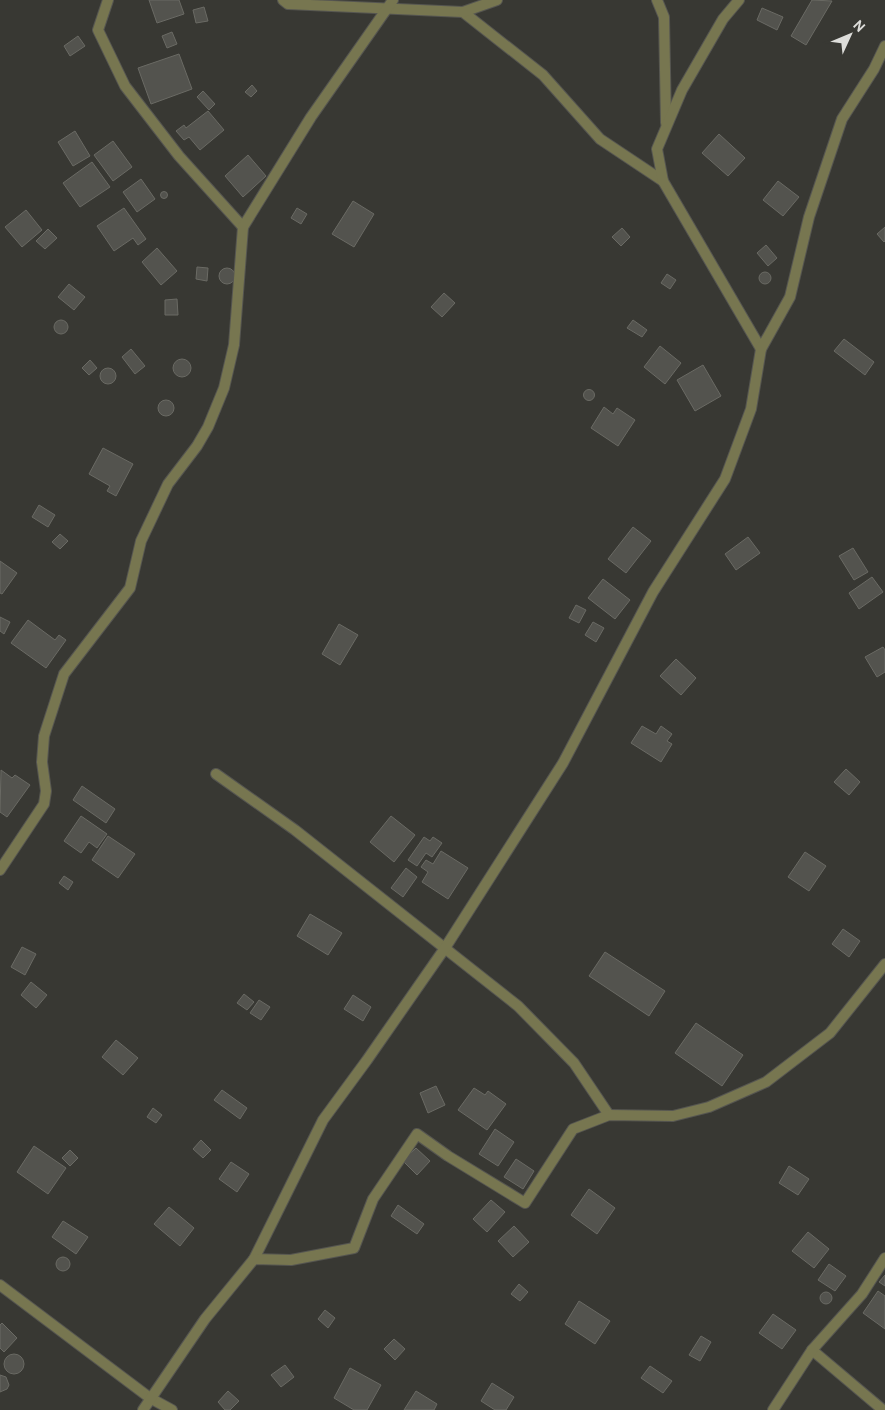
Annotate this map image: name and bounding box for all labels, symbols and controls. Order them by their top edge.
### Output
north arrow [825,10,875,60]
text: N [849,17,868,37]

